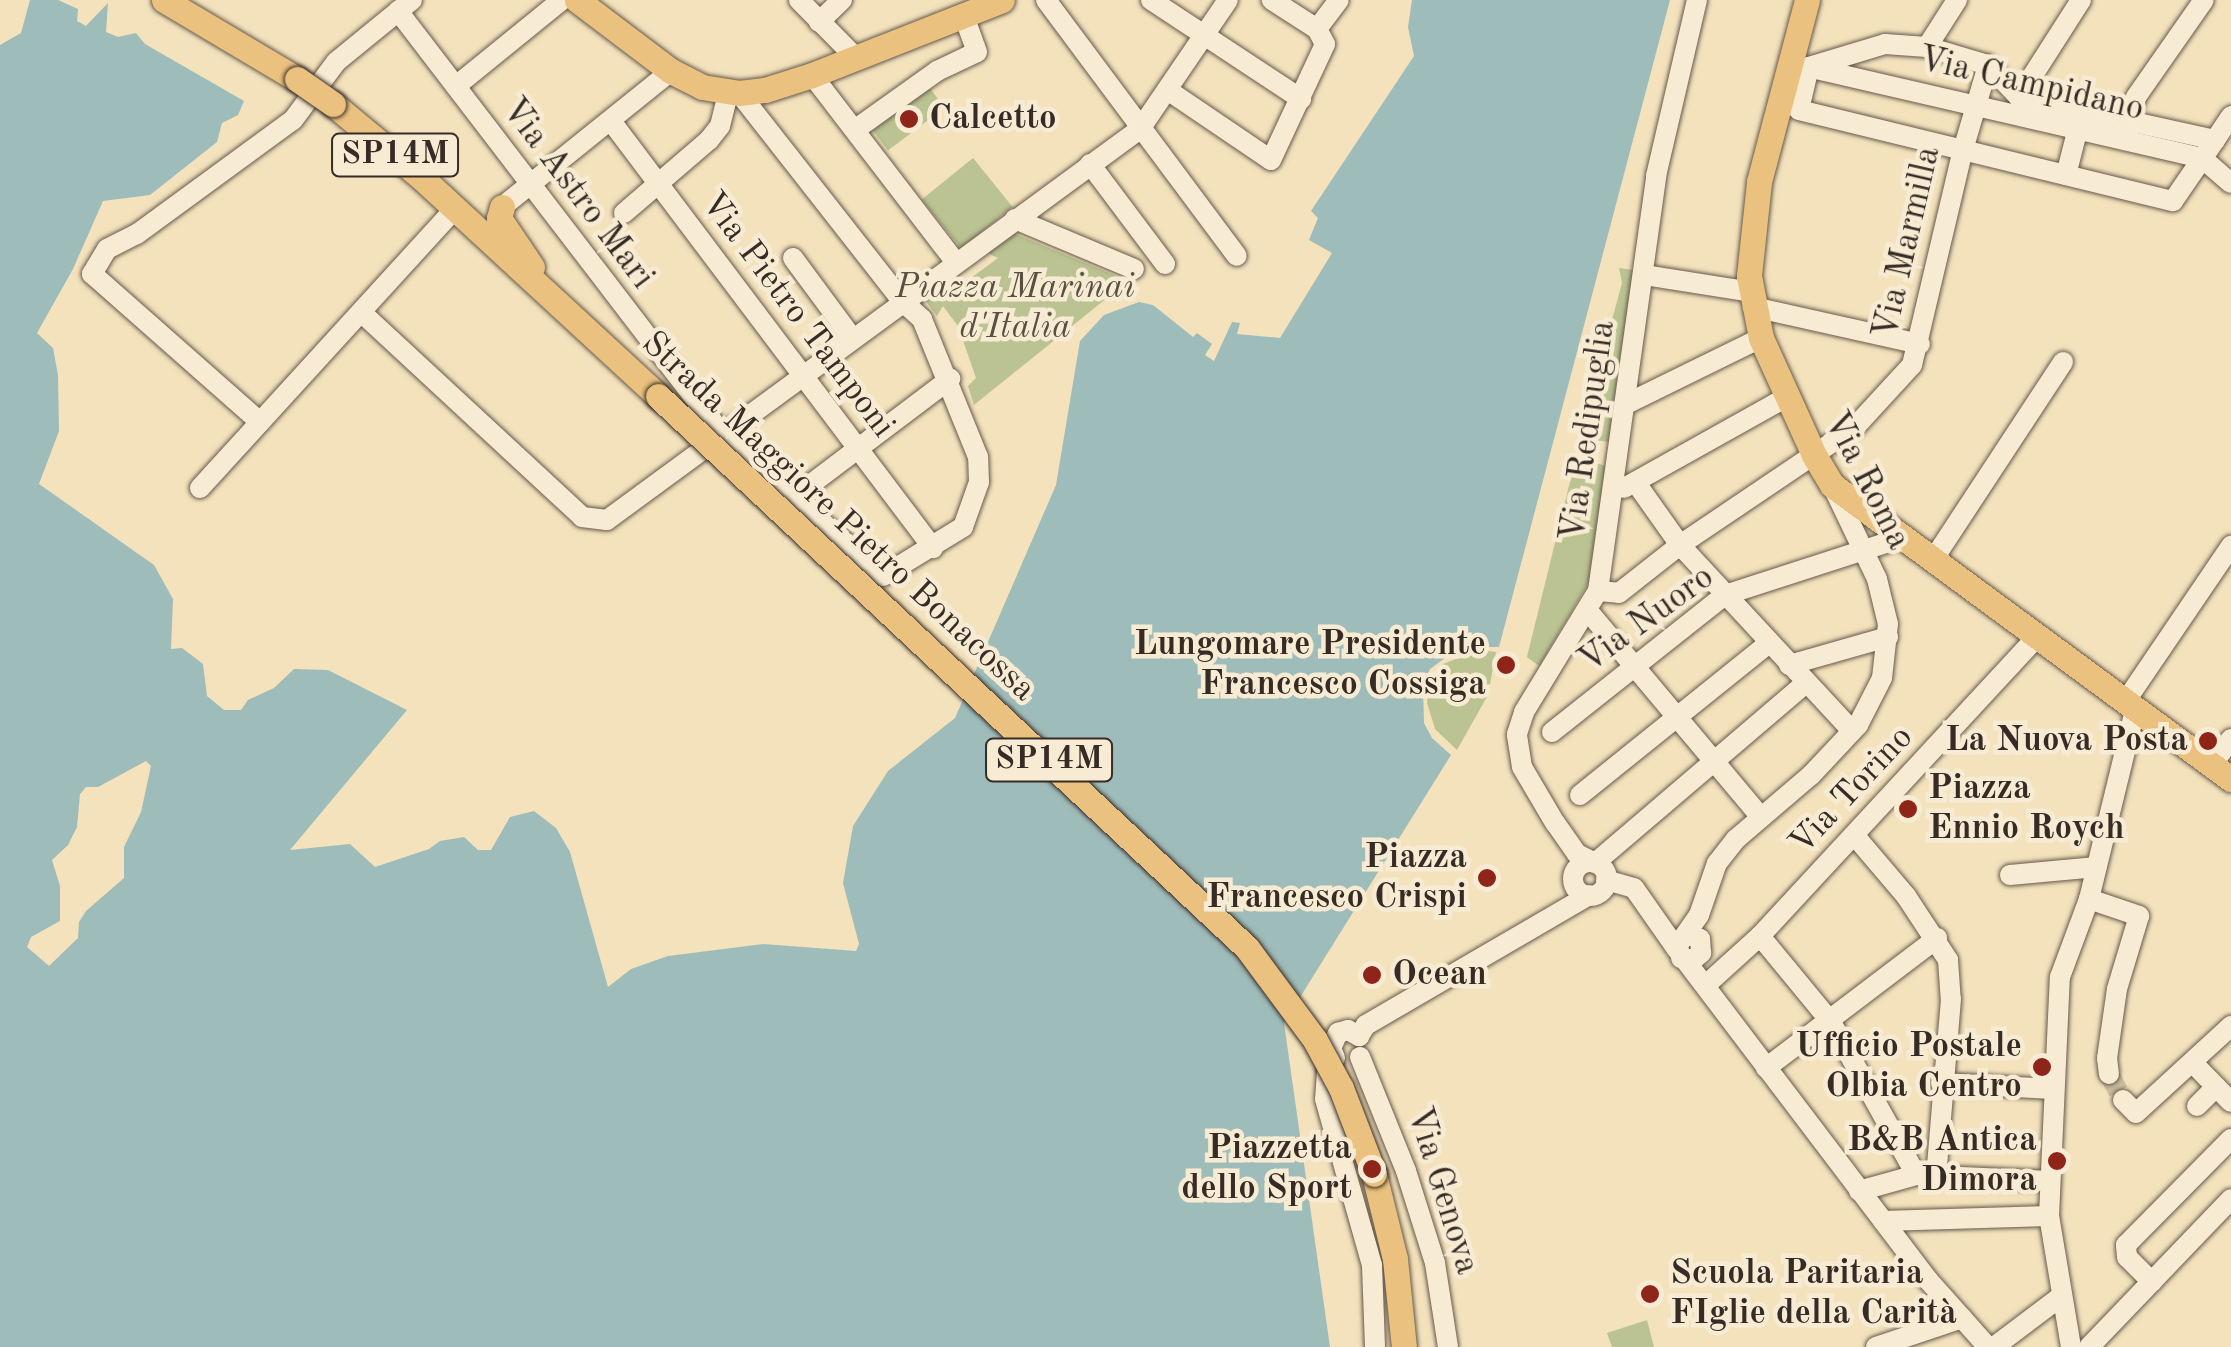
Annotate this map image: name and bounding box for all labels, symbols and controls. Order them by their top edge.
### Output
street label: Via Campidano [1914,39,2148,131]
street label: Via Astro Mari [492,90,662,298]
place label: Calcetto [929,98,1057,140]
marker: Calcetto [898,108,920,130]
road number: SP14M [330,128,460,182]
street label: Via Marmilla [1865,143,1951,343]
street label: Via Pietro Tamponi [691,184,903,446]
park label: Piazza Marinai d'Italia [895,267,1135,349]
street label: Via Redipuglia [1553,318,1625,544]
street label: Strada Maggiore Pietro Bonacossa [632,323,1044,711]
street label: Via Roma [1813,405,1919,557]
street label: Via Nuoro [1571,557,1723,683]
place label: Lungomare Presidente Francesco Cossiga [1134,624,1486,706]
marker: Lungomare Presidente Francesco Cossiga [1495,654,1517,676]
street label: Via Torino [1781,717,1923,865]
place label: La Nuova Posta [1945,720,2188,762]
marker: La Nuova Posta [2197,730,2219,752]
road number: SP14M [984,733,1114,787]
place label: Piazza Ennio Roych [1928,768,2125,850]
marker: Piazza Ennio Roych [1897,798,1919,820]
place label: Piazza Francesco Crispi [1206,837,1467,919]
marker: Piazza Francesco Crispi [1476,867,1498,889]
place label: Ocean [1392,954,1487,996]
marker: Ocean [1361,964,1383,986]
place label: Ufficio Postale Olbia Centro [1795,1026,2022,1108]
marker: Ufficio Postale Olbia Centro [2031,1056,2053,1078]
street label: Via Genova [1397,1102,1487,1280]
place label: B&B Antica Dimora [1847,1120,2037,1202]
place label: Piazzetta dello Sport [1181,1128,1352,1210]
marker: B&B Antica Dimora [2046,1150,2068,1172]
marker: Piazzetta dello Sport [1361,1158,1383,1180]
place label: Scuola Paritaria FIglie della Carità [1670,1253,1957,1335]
marker: Scuola Paritaria FIglie della Carità [1639,1283,1661,1305]

